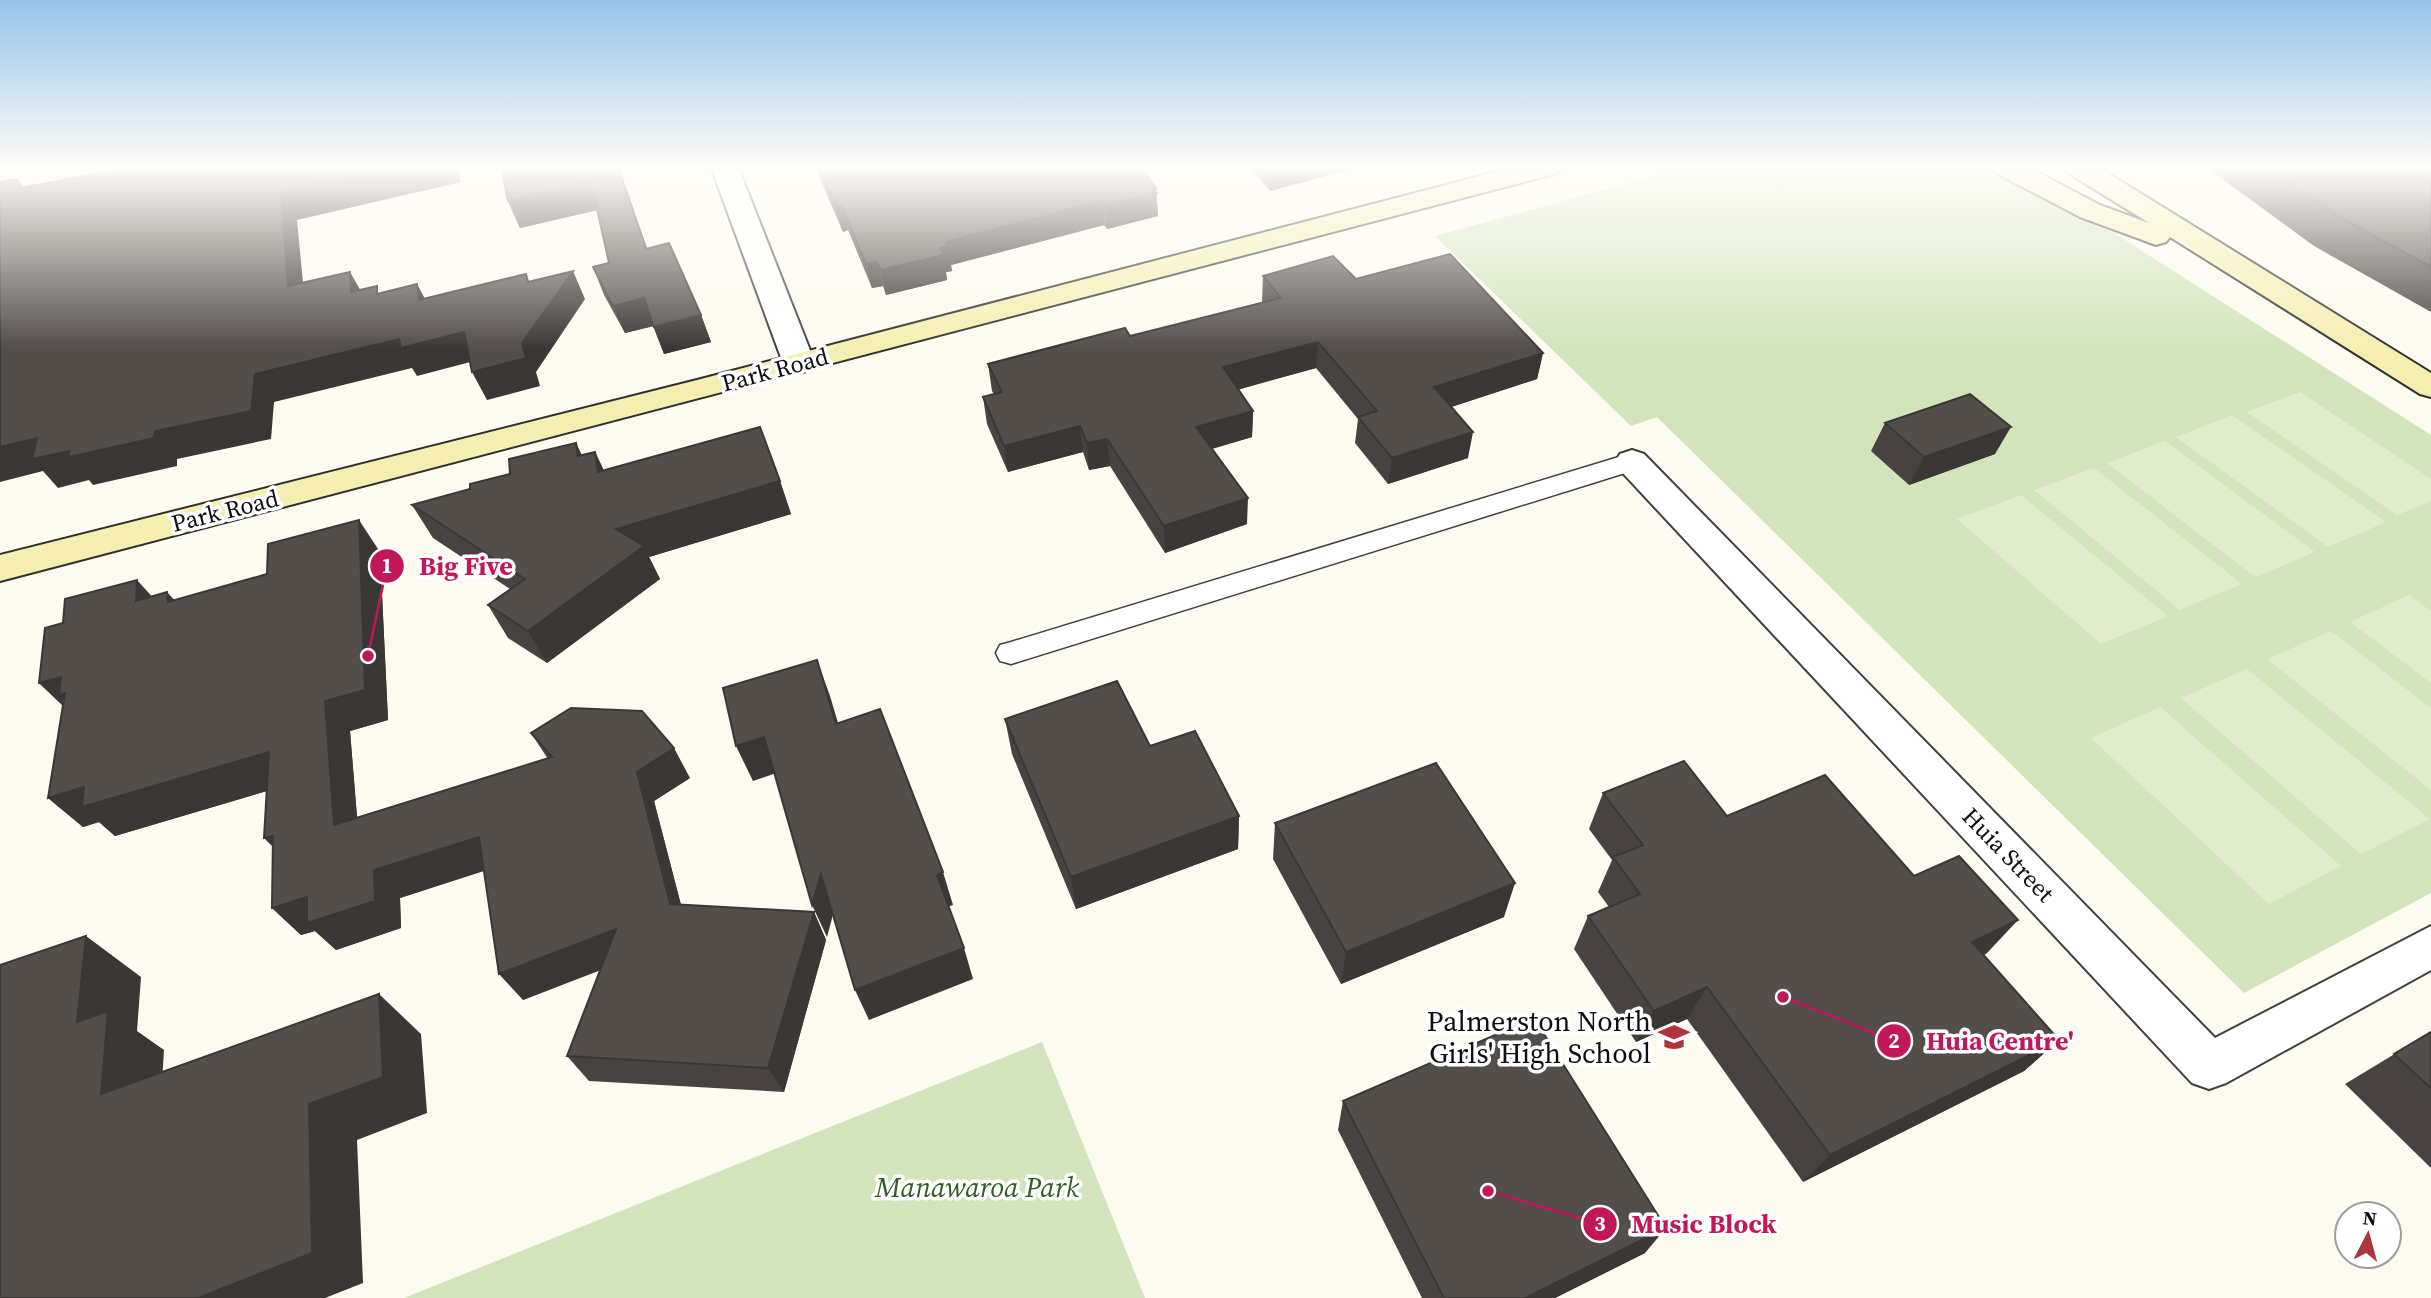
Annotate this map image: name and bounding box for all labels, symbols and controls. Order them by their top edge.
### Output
street label: Park Road [718,339,832,400]
street label: Park Road [168,481,282,540]
callout: Big Five [370,542,527,589]
text: Big Five [419,548,513,584]
text: 1 [381,551,393,580]
street label: Huia Street [1955,800,2062,909]
place label: Palmerston North Girls' High School [1427,1002,1651,1072]
callout: Huia Centre' [1877,1017,2088,1064]
school or university icon: Palmerston North Girls' High School [1657,1020,1691,1054]
text: Huia Centre' [1926,1023,2074,1059]
text: 2 [1888,1026,1900,1055]
park label: Manawaroa Park [874,1168,1080,1206]
callout: Music Block [1583,1200,1791,1247]
north arrow [2333,1200,2403,1270]
text: N [2362,1204,2378,1232]
text: Music Block [1631,1206,1777,1242]
text: 3 [1594,1209,1606,1238]

